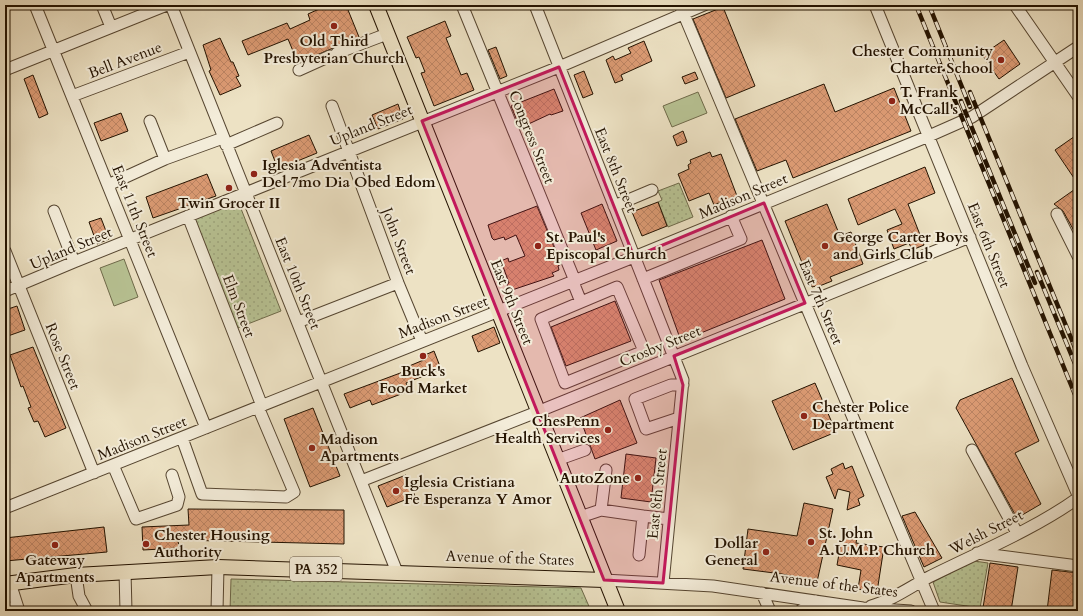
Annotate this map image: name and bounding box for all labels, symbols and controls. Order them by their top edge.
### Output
marker: Old Third Presbyterian Church [329,21,339,31]
place label: Old Third Presbyterian Church [264,31,405,68]
street label: Bell Avenue [85,37,165,83]
place label: Chester Community Charter School [852,41,994,78]
marker: Chester Community Charter School [996,55,1006,65]
place label: T. Frank McCall's [900,82,959,119]
street label: Congress Street [504,87,560,187]
marker: T. Frank McCall's [887,96,897,106]
street label: Upland Street [327,99,415,151]
street label: East 8th Street [590,124,642,216]
place label: Iglesia Adventista Del 7mo Dia Obed Edom [262,155,436,192]
street label: East 11th Street [107,162,163,260]
street label: Madison Street [696,168,791,224]
marker: Iglesia Adventista Del 7mo Dia Obed Edom [249,169,259,179]
marker: Twin Grocer II [224,183,234,193]
place label: Twin Grocer II [178,193,281,213]
street label: East 6th Street [963,199,1015,291]
street label: John Street [376,203,421,278]
street label: Upland Street [27,222,115,274]
place label: St. Paul's Episcopal Church [546,227,667,264]
place label: George Carter Boys and Girls Club [833,227,968,264]
street label: East 10th Street [270,234,326,332]
marker: St. Paul's Episcopal Church [533,241,543,251]
marker: George Carter Boys and Girls Club [820,241,830,251]
street label: East 9th Street [486,256,538,348]
street label: East 7th Street [794,257,848,348]
street label: Elm Street [218,272,260,341]
street label: Madison Street [395,291,491,343]
street label: Rose Street [41,320,86,393]
street label: Crosby Street [616,320,704,371]
marker: Buck's Food Market [418,351,428,361]
place label: Buck's Food Market [379,361,468,398]
place label: Chester Police Department [812,397,909,434]
street label: Madison Street [94,411,190,465]
place label: ChesPenn Health Services [495,411,600,448]
marker: Chester Police Department [799,411,809,421]
marker: ChesPenn Health Services [603,425,613,435]
place label: Madison Apartments [320,429,399,466]
marker: Madison Apartments [307,443,317,453]
street label: East 8th Street [642,448,672,540]
place label: AutoZone [559,468,630,488]
place label: Iglesia Cristiana Fe Esperanza Y Amor [404,472,553,509]
marker: AutoZone [633,473,643,483]
marker: Iglesia Cristiana Fe Esperanza Y Amor [391,486,401,496]
street label: Welsh Street [945,505,1027,560]
place label: St. John A.U.M.P. Church [819,523,936,560]
place label: Chester Housing Authority [154,525,270,562]
place label: Dollar General [705,533,759,570]
marker: St. John A.U.M.P. Church [806,537,816,547]
marker: Chester Housing Authority [141,539,151,549]
marker: Gateway Apartments [50,540,60,550]
street label: Avenue of the States [445,546,575,570]
marker: Dollar General [761,547,771,557]
place label: Gateway Apartments [16,550,94,587]
road number: PA 352 [290,557,342,581]
street label: Avenue of the States [769,566,899,602]

